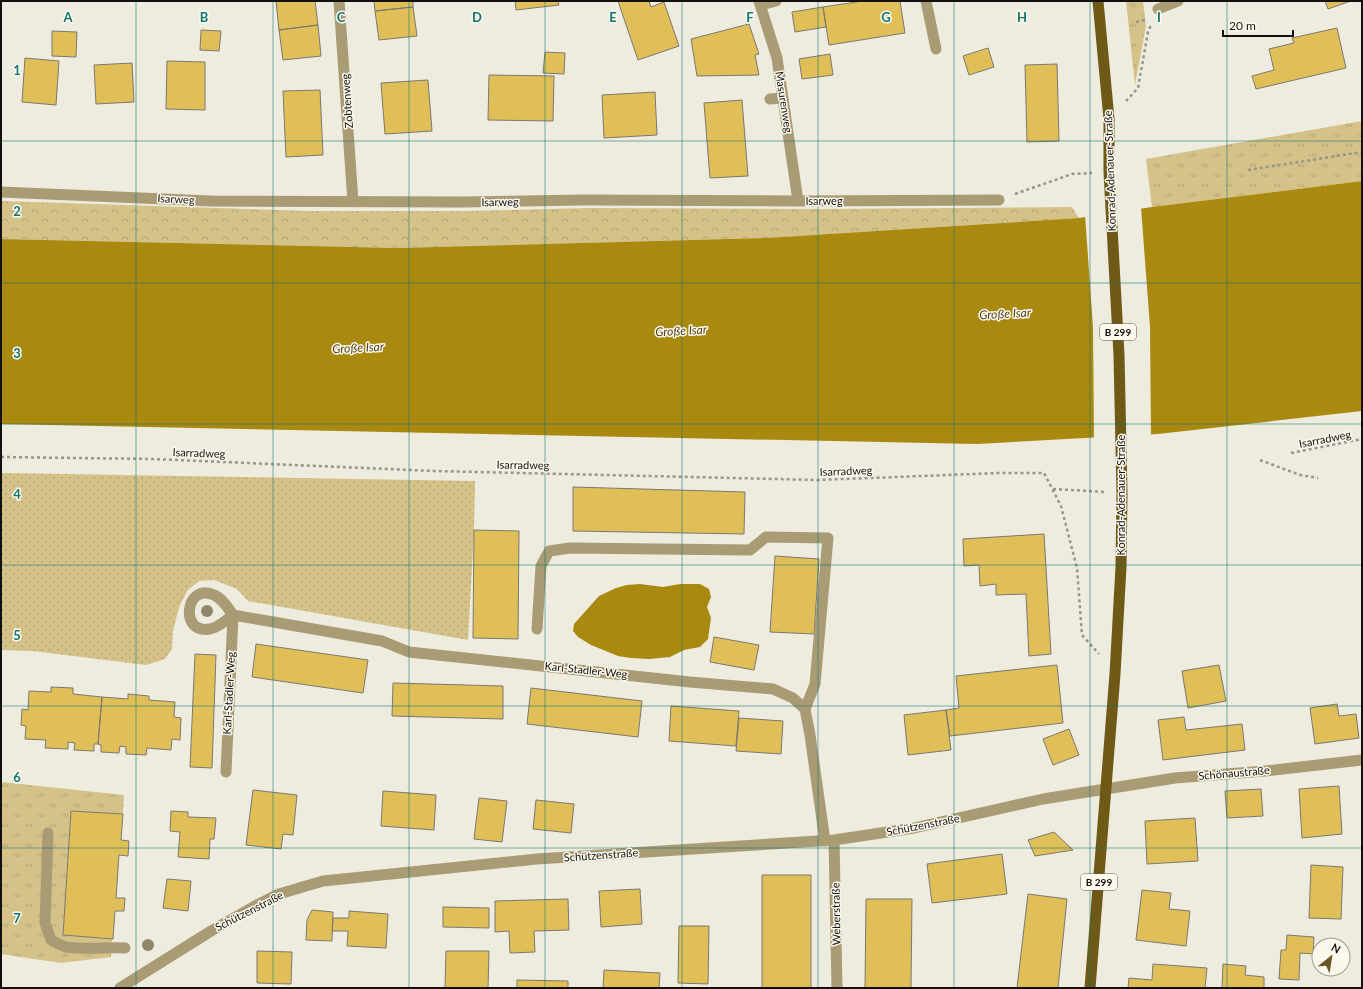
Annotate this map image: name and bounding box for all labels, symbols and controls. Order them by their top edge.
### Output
text: A [62,9,73,25]
text: B [200,9,209,25]
text: C [337,9,346,25]
text: D [472,9,482,25]
text: E [609,9,617,25]
text: F [746,9,754,25]
text: G [881,9,891,25]
text: H [1017,9,1027,25]
text: I [1157,9,1161,25]
scale bar [1223,12,1293,38]
text: 20 m [1229,18,1256,33]
text: 1 [13,62,21,78]
street label: Masurenweg [773,70,796,134]
street label: Zobtenweg [338,73,355,129]
street label: Konrad-Adenauer-Straße [1101,110,1118,232]
street label: Isarweg [157,191,195,206]
street label: Isarweg [805,194,843,207]
street label: Isarweg [481,195,519,208]
text: 2 [13,203,21,219]
water label: Große Isar [979,305,1032,322]
water label: Große Isar [655,322,708,339]
road number: B 299 [1100,324,1136,340]
water label: Große Isar [332,339,385,356]
text: 3 [13,345,21,361]
street label: Isarradweg [1298,427,1352,450]
street label: Konrad-Adenauer-Straße [1114,434,1127,555]
street label: Isarradweg [172,445,226,460]
street label: Isarradweg [497,458,550,471]
street label: Isarradweg [819,463,873,478]
text: 4 [13,486,21,502]
text: 5 [13,627,21,643]
street label: Karl-Stadler-Weg [220,651,237,735]
street label: Karl-Stadler-Weg [544,659,628,680]
street label: Schönaustraße [1198,763,1270,782]
text: 6 [13,769,21,785]
street label: Schützenstraße [885,811,961,838]
street label: Schützenstraße [563,845,639,864]
road number: B 299 [1081,874,1117,890]
street label: Weberstraße [828,882,843,946]
street label: Schützenstraße [213,888,285,933]
text: 7 [13,910,21,926]
north arrow [1311,937,1351,977]
text: N [1329,940,1343,956]

